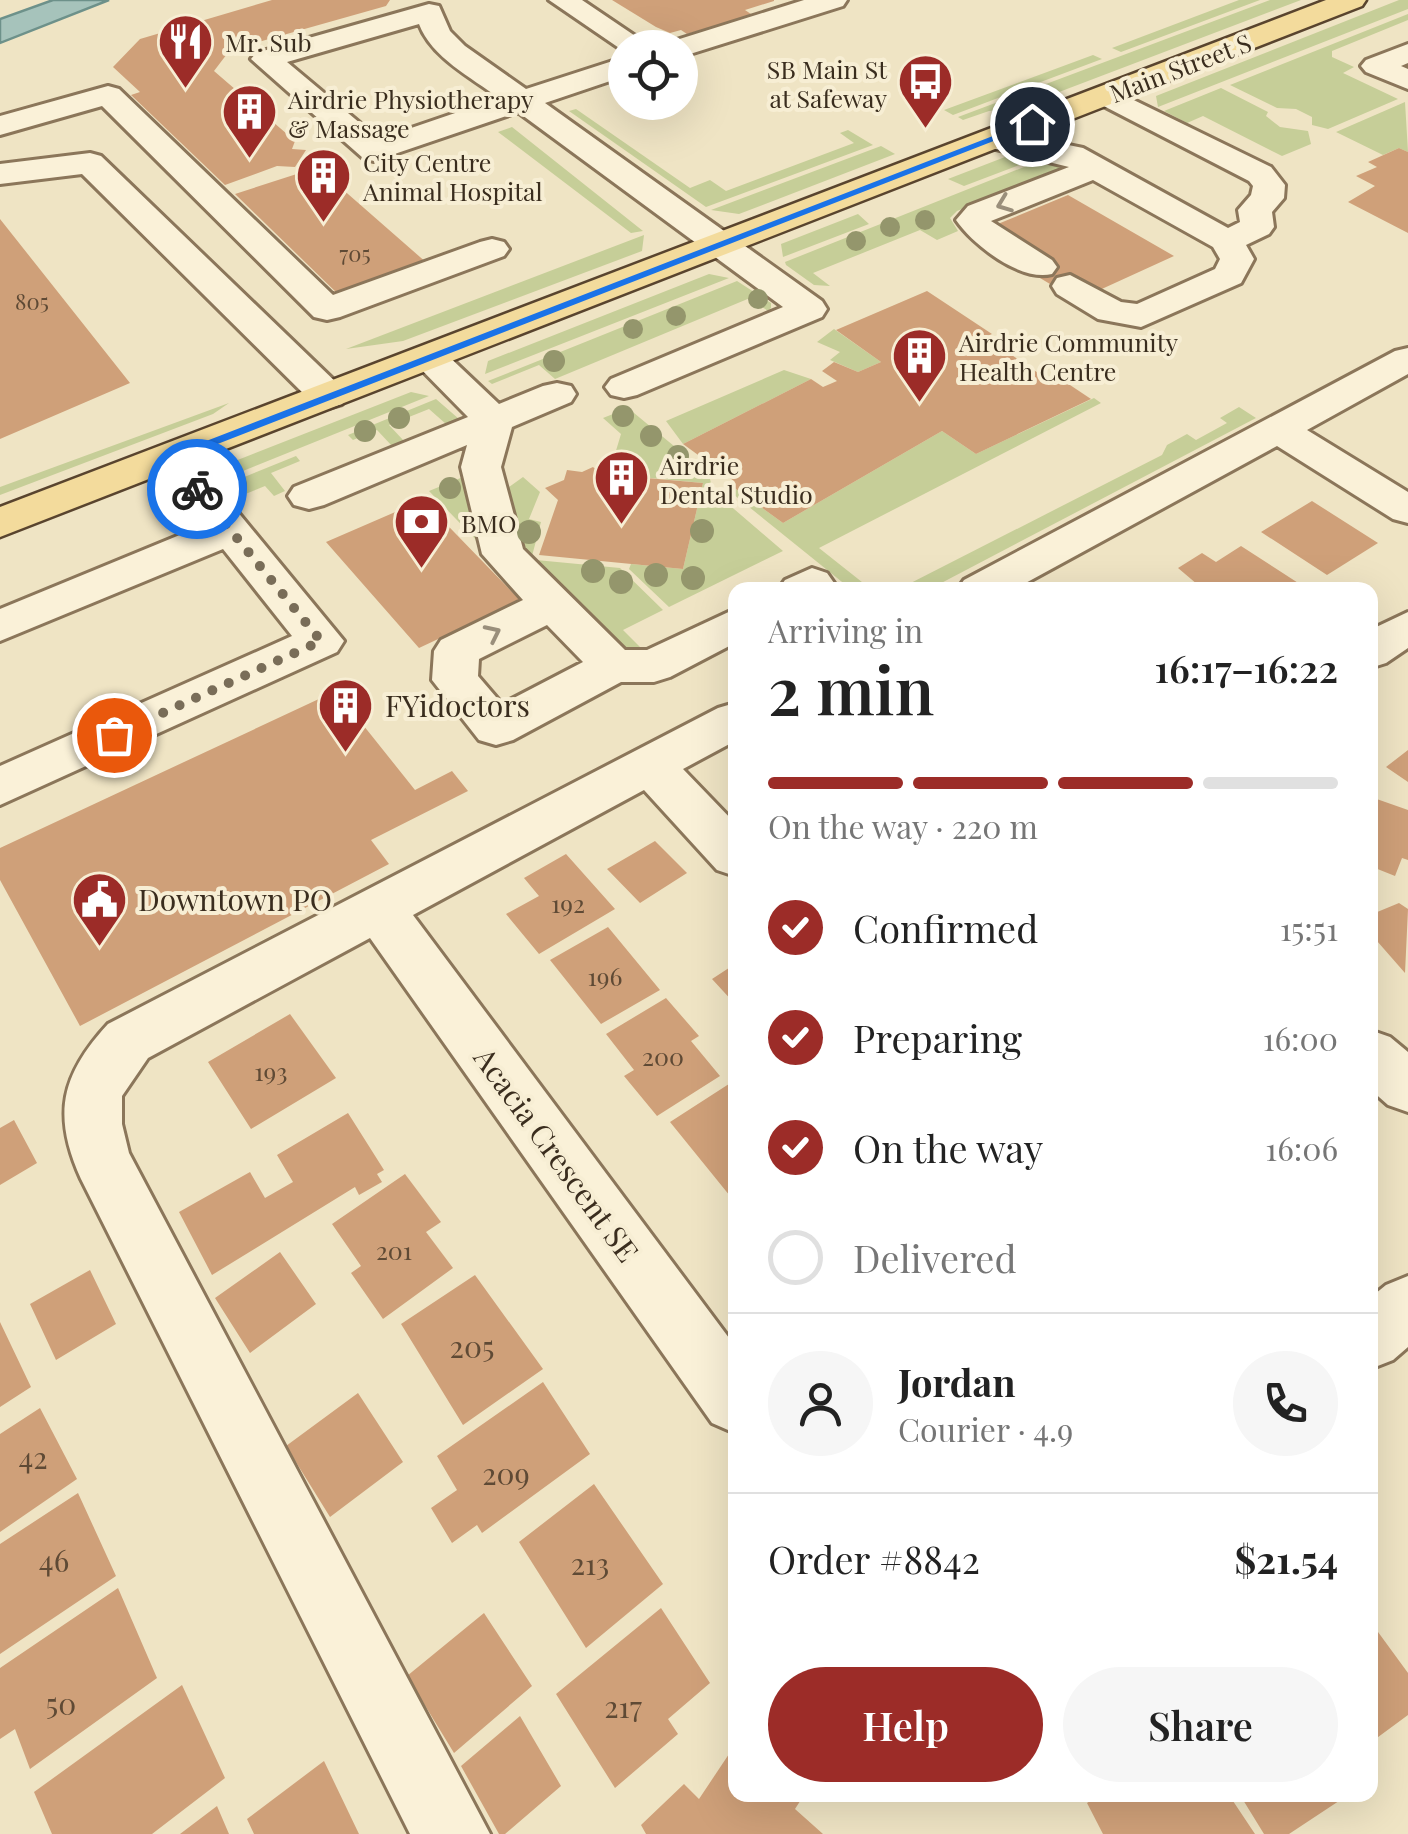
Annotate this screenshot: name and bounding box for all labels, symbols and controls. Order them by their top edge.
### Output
restaurant icon: Mr. Sub [156,11,216,90]
place label: Mr. Sub [225,25,312,58]
street label: Main Street S [1105,25,1255,109]
map controls [608,30,698,120]
button: locate [608,30,698,120]
place label: SB Main St at Safeway [767,52,888,114]
bus stop icon: SB Main St at Safeway [896,52,956,131]
building icon: Airdrie Physiotherapy & Massage [219,82,279,161]
place label: Airdrie Physiotherapy & Massage [287,82,534,144]
pin [990,82,1075,167]
icon: home [1005,97,1060,152]
building icon: City Centre Animal Hospital [294,145,354,224]
place label: City Centre Animal Hospital [362,145,543,207]
one-way arrow [996,192,1013,212]
house number: 705 [339,238,371,268]
house number: 805 [15,286,49,316]
building icon: Airdrie Community Health Centre [890,325,950,404]
place label: Airdrie Community Health Centre [958,325,1178,387]
courier [147,439,247,539]
building icon: Airdrie Dental Studio [591,448,651,527]
place label: Airdrie Dental Studio [659,448,813,510]
icon: bike [170,462,225,517]
bank icon: BMO [392,492,452,571]
place label: BMO [461,506,517,539]
text: Arriving in [768,608,923,651]
one-way arrow [483,626,501,646]
text: 16:17–16:22 [1155,642,1338,693]
text: 2 min [768,645,934,731]
building icon: FYidoctors [316,675,376,754]
place label: FYidoctors [385,685,530,725]
pin [72,693,157,778]
icon: bag [87,708,142,763]
text: On the way · 220 m [768,804,1038,847]
public building icon: Downtown PO [69,869,129,948]
place label: Downtown PO [138,879,332,919]
house number: 192 [551,886,585,919]
icon: check [768,900,823,955]
text: Confirmed [853,902,1038,953]
text: 15:51 [1280,906,1338,949]
house number: 196 [588,959,622,992]
icon: check [768,1010,823,1065]
text: Preparing [853,1012,1022,1063]
text: 16:00 [1263,1016,1338,1059]
street label: Acacia Crescent SE [465,1038,648,1269]
house number: 200 [642,1039,684,1072]
house number: 193 [254,1054,288,1087]
icon: check [768,1120,823,1175]
text: On the way [853,1122,1043,1173]
text: 16:06 [1265,1126,1338,1169]
text: Delivered [853,1232,1017,1283]
house number: 201 [376,1233,412,1266]
house number: 205 [450,1326,494,1366]
button: person [768,1351,873,1456]
button: phone [1233,1351,1338,1456]
text: Jordan [898,1356,1016,1407]
text: Courier · 4.9 [898,1407,1073,1450]
house number: 42 [18,1437,48,1477]
house number: 209 [482,1453,530,1493]
text: Order #8842 [768,1533,980,1584]
text: $21.54 [1235,1533,1338,1584]
house number: 46 [39,1540,69,1580]
house number: 213 [571,1543,609,1583]
button: Help [768,1667,1043,1782]
button: Share [1063,1667,1338,1782]
house number: 50 [46,1683,76,1723]
house number: 217 [604,1686,642,1726]

